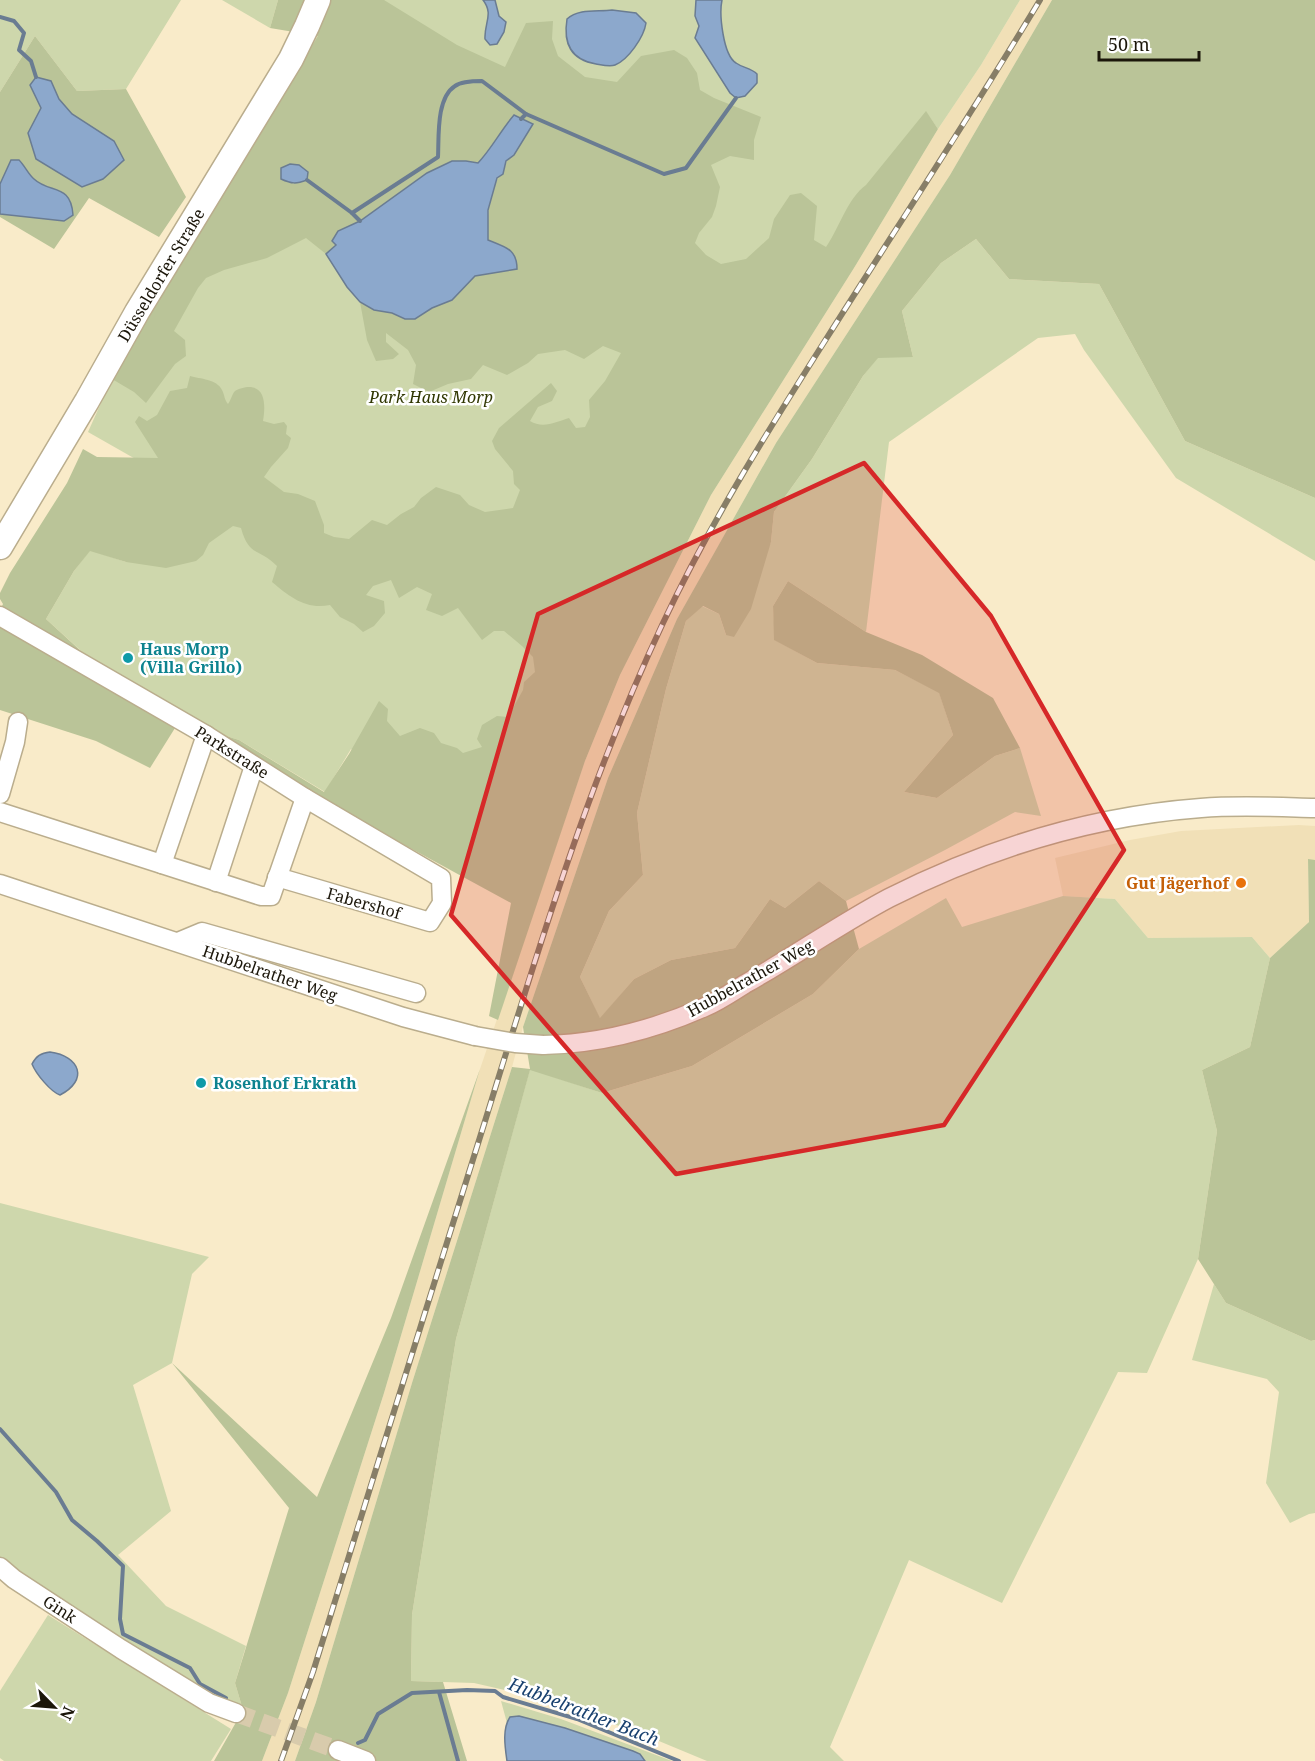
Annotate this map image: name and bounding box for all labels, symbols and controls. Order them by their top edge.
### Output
scale bar [1099,24,1200,62]
text: 50 m [1108,32,1150,56]
street label: Düsseldorfer Straße [112,204,210,346]
park label: Park Haus Morp [368,386,493,408]
place label: Haus Morp (Villa Grillo) [140,638,242,678]
marker: Haus Morp (Villa Grillo) [121,651,135,665]
street label: Parkstraße [191,721,273,783]
place label: Gut Jägerhof [1126,872,1230,894]
marker: Gut Jägerhof [1234,876,1248,890]
street label: Fabershof [324,882,406,925]
street label: Hubbelrather Weg [683,934,817,1022]
street label: Hubbelrather Weg [200,940,341,1007]
place label: Rosenhof Erkrath [213,1072,357,1094]
marker: Rosenhof Erkrath [194,1076,208,1090]
street label: Gink [39,1590,82,1628]
water label: Hubbelrather Bach [504,1671,663,1751]
north arrow [24,1677,84,1737]
text: N [55,1703,80,1724]

